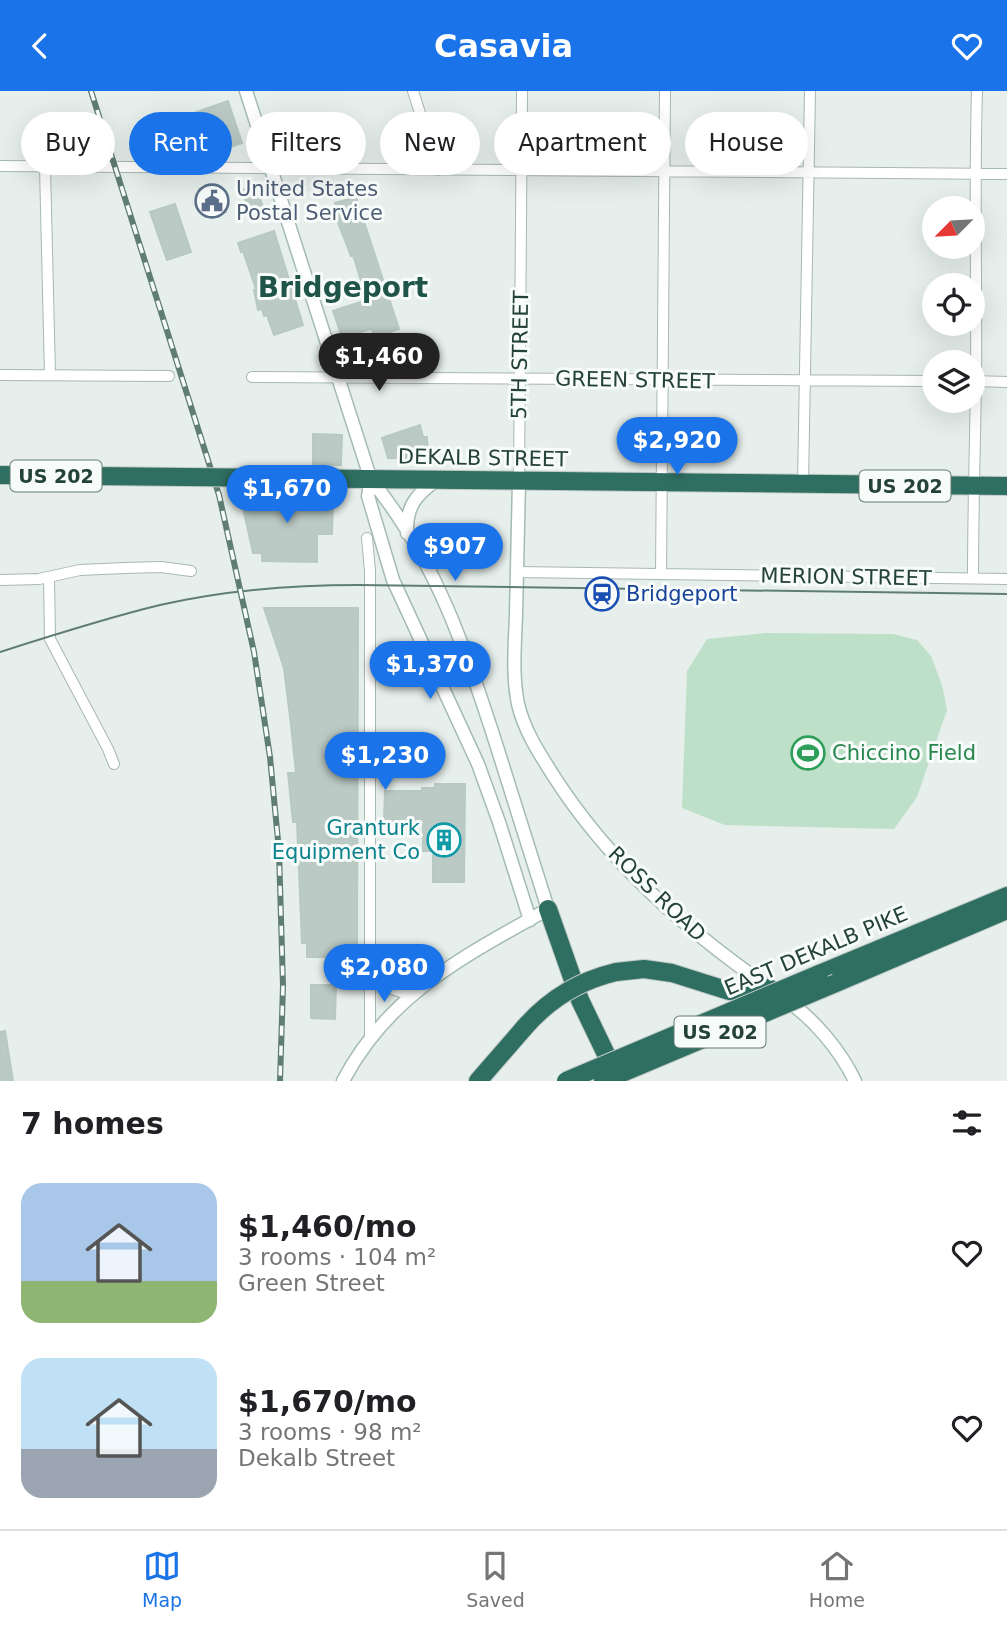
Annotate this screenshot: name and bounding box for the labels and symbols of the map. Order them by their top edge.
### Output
place label: United States Postal Service [236,177,383,225]
public building icon: United States Postal Service [193,182,231,220]
north arrow [922,196,985,259]
district label: Bridgeport [258,271,428,304]
street label: 5TH STREET [507,290,533,420]
pin: $1,460 [322,334,436,393]
street label: GREEN STREET [555,367,715,393]
pin: $2,920 [620,417,734,477]
street label: DEKALB STREET [398,445,568,471]
road number: US 202 [10,461,102,491]
pin: $1,670 [230,465,344,525]
road number: US 202 [860,471,950,501]
pin: $907 [414,524,496,583]
street label: MERION STREET [760,564,932,590]
station icon: Bridgeport [583,575,621,613]
place label: Bridgeport [626,582,738,606]
pin: $1,370 [373,641,487,701]
pin: $1,230 [328,733,442,792]
sports icon: Chiccino Field [789,734,827,772]
place label: Chiccino Field [832,741,976,765]
place label: Granturk Equipment Co [272,816,421,864]
building icon: Granturk Equipment Co [425,821,463,859]
street label: ROSS ROAD [603,842,711,946]
street label: EAST DEKALB PIKE [721,902,911,1000]
pin: $2,080 [327,944,441,1004]
road number: US 202 [674,1016,766,1047]

